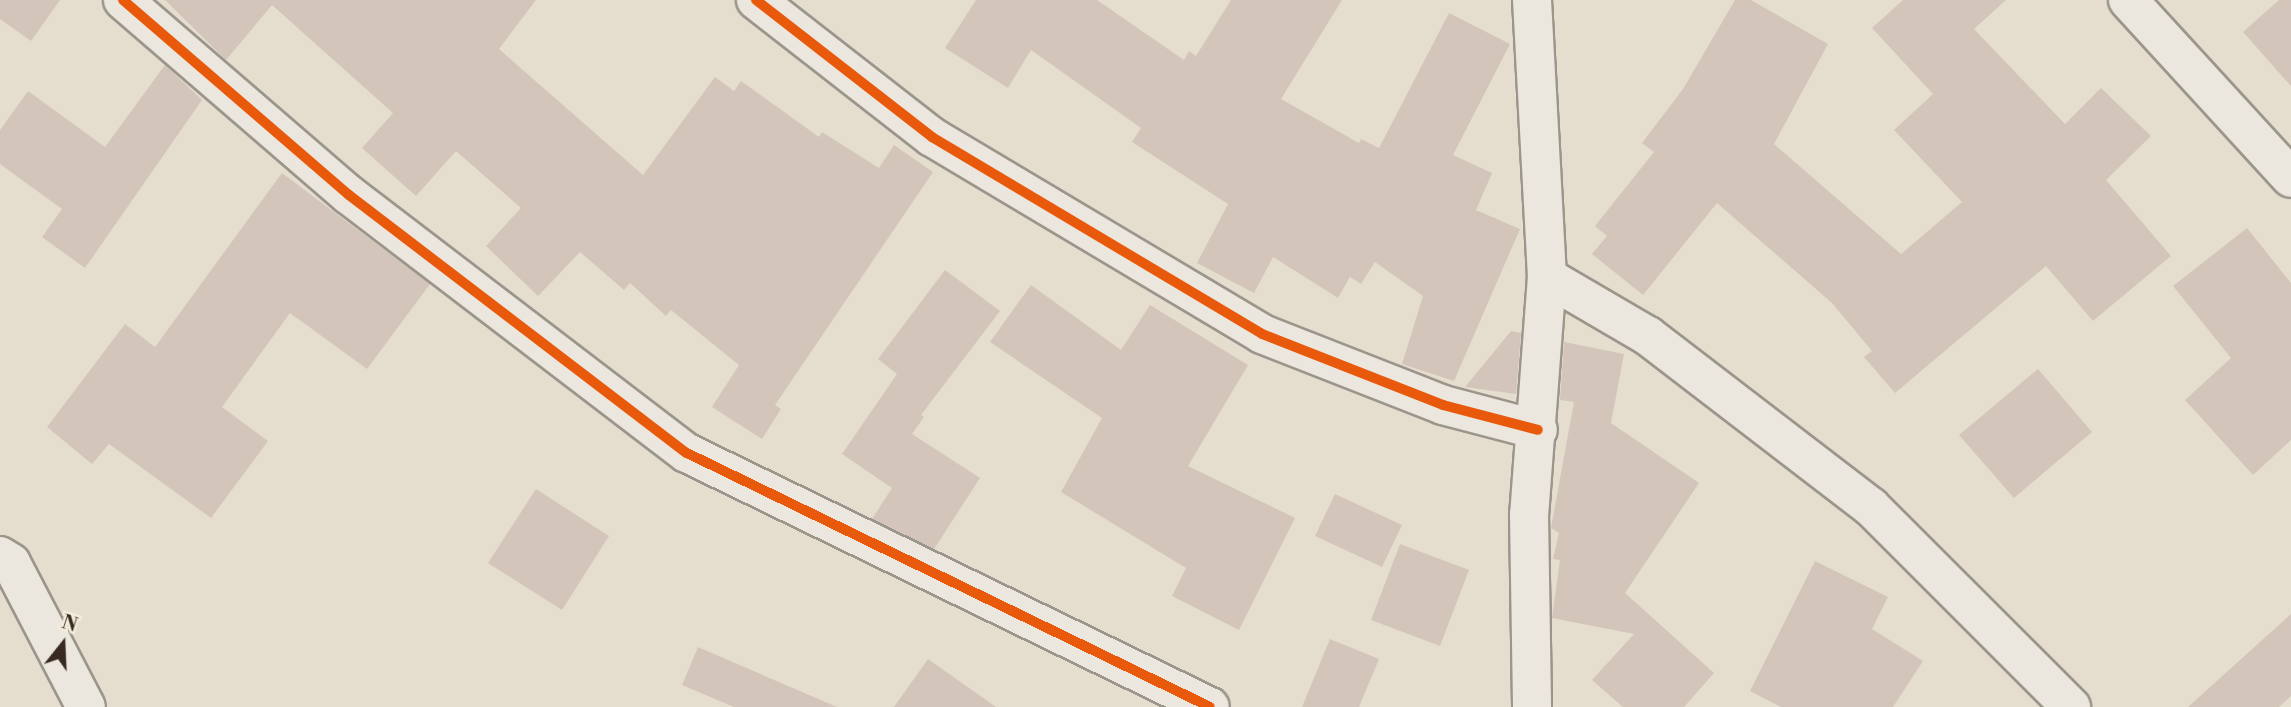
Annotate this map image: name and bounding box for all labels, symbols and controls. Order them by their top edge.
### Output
north arrow [28,609,98,679]
text: N [59,610,80,638]

